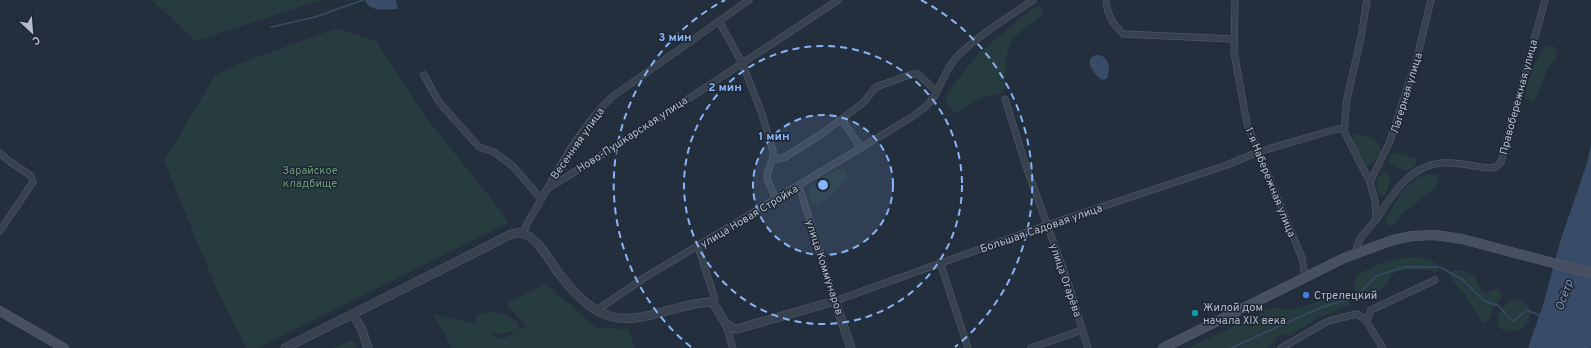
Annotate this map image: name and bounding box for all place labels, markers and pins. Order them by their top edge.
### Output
centre of rings [816,178,830,192]
place label: Стрелецкий [1314,289,1377,303]
marker: Стрелецкий [1301,290,1311,300]
place label: Жилой дом начала XIX века [1203,301,1286,328]
marker: Жилой дом начала XIX века [1190,308,1200,318]

